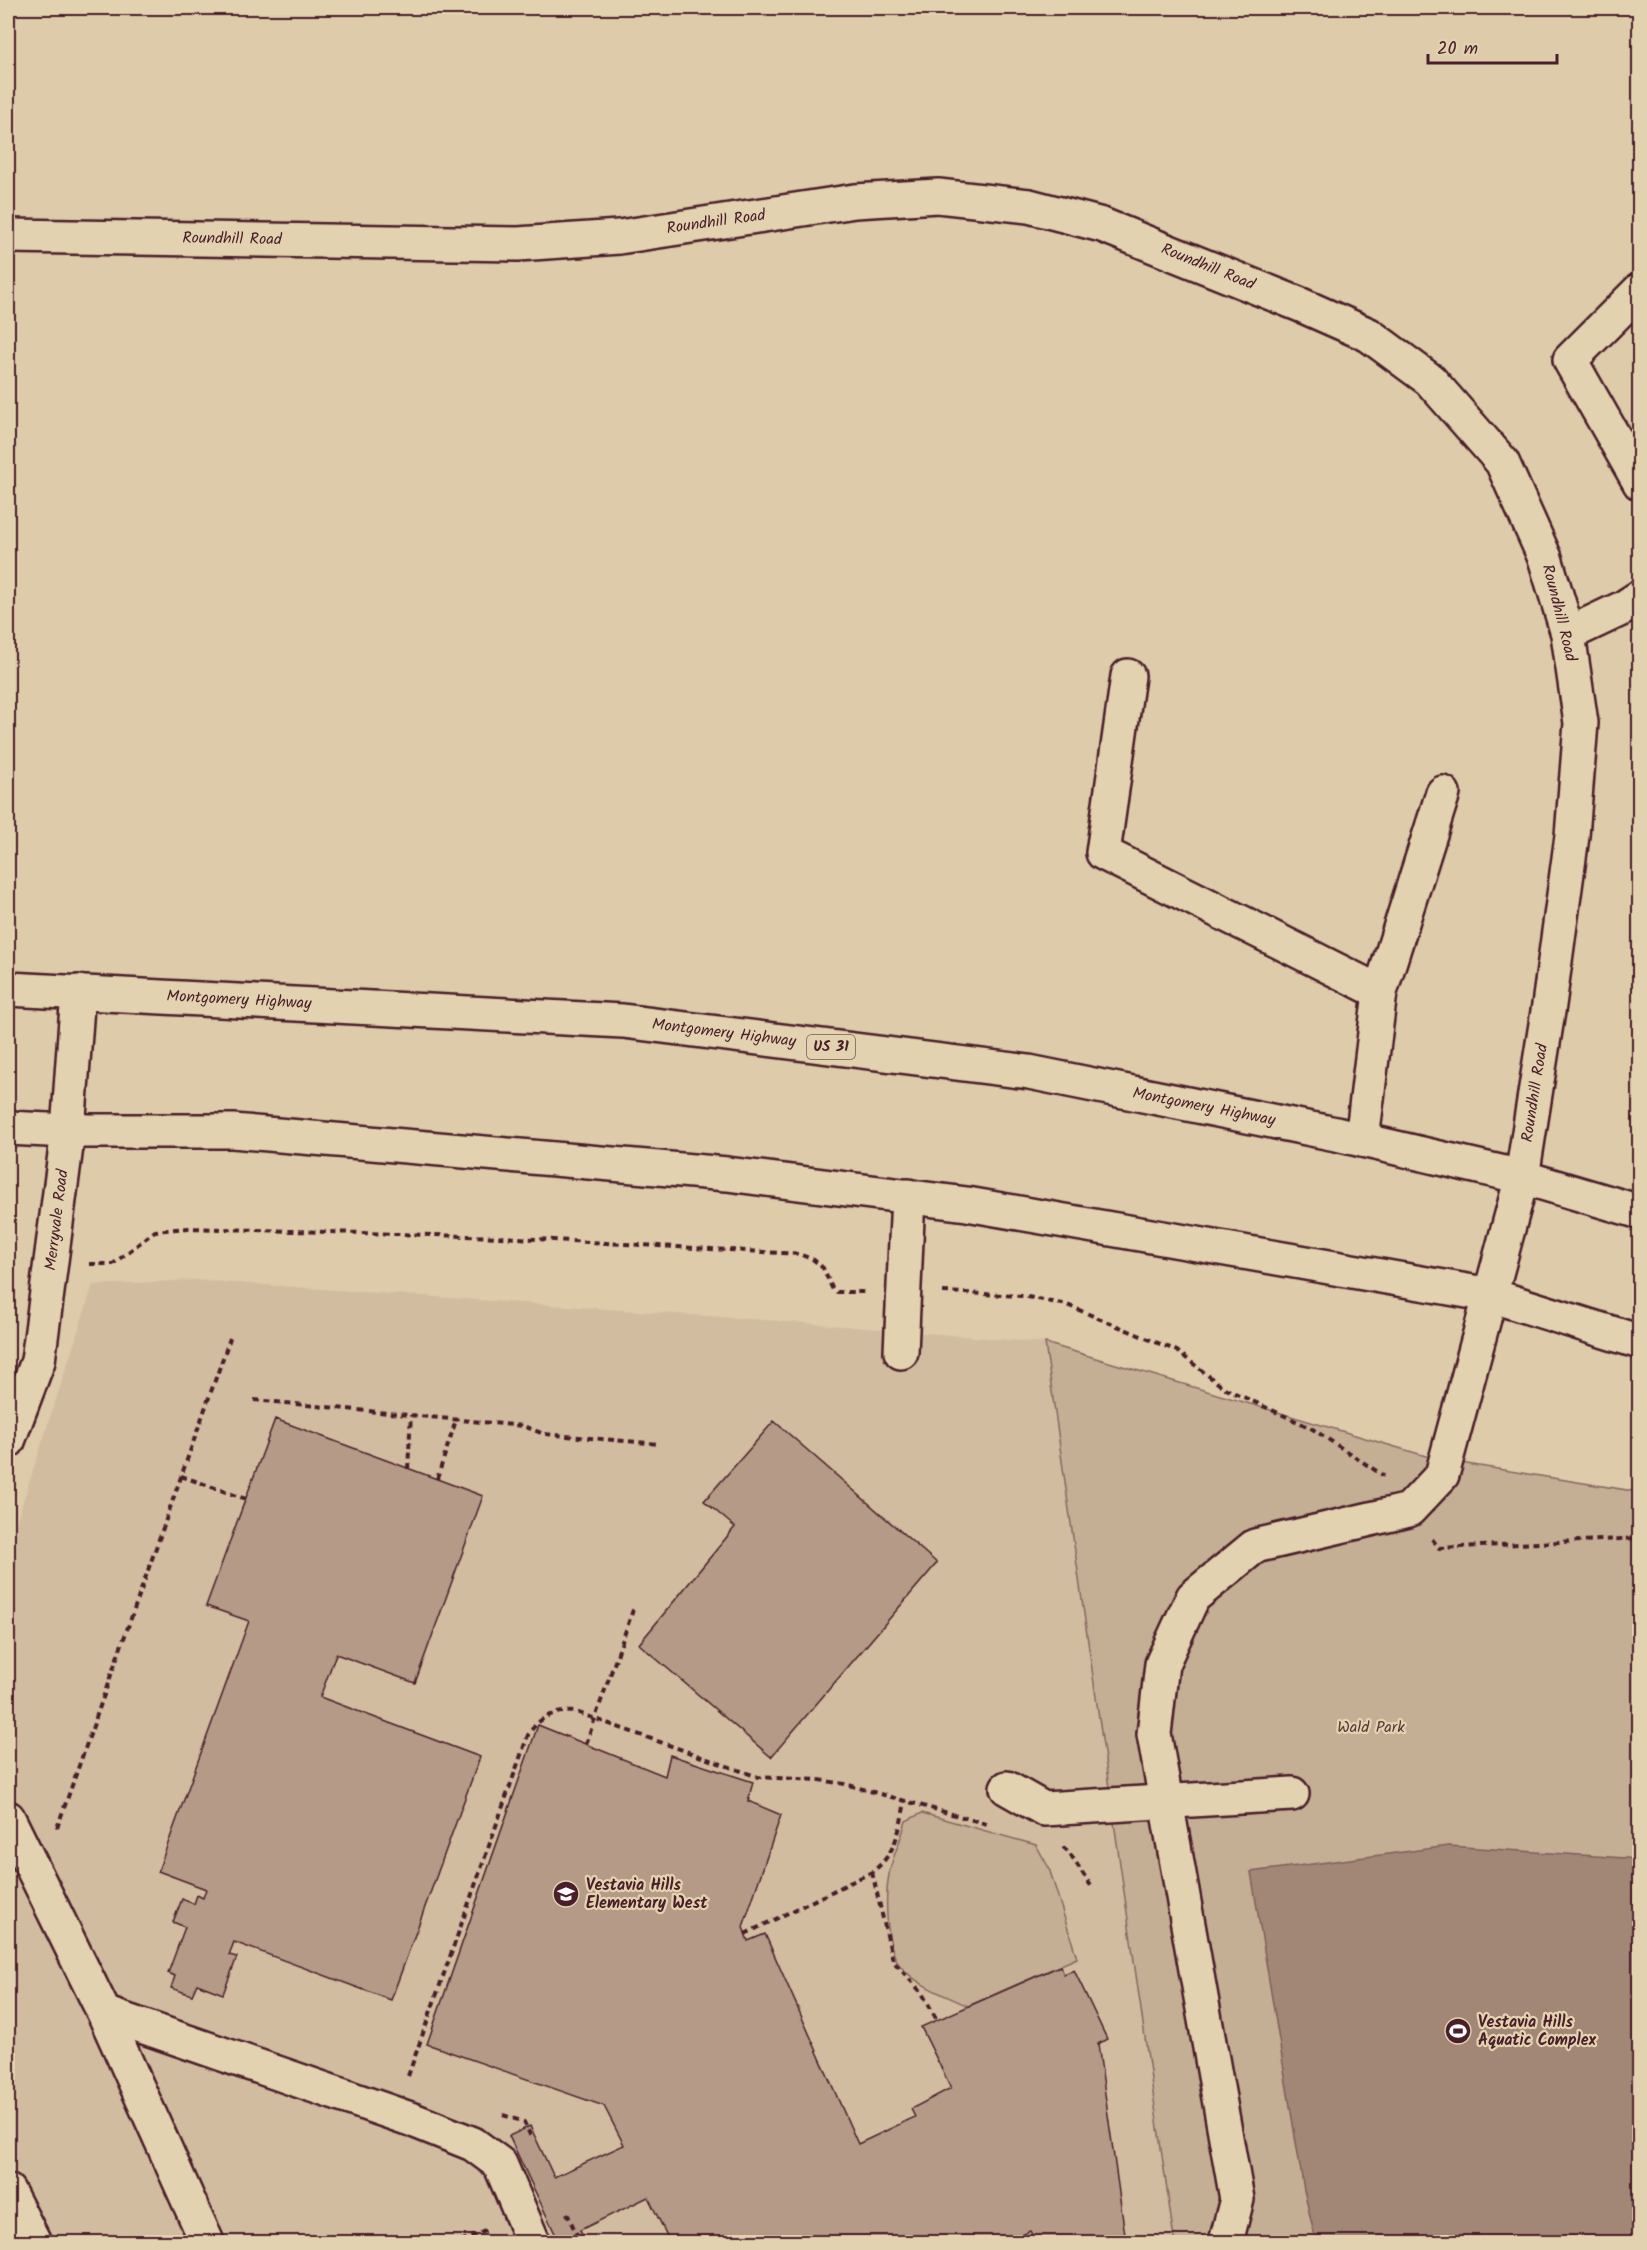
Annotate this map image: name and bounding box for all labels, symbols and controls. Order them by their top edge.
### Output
scale bar [1428,27,1557,65]
text: 20 m [1437,35,1478,64]
street label: Roundhill Road [665,203,768,241]
street label: Roundhill Road [182,226,283,252]
street label: Roundhill Road [1157,237,1260,298]
street label: Roundhill Road [1535,562,1583,665]
street label: Montgomery Highway [166,984,313,1016]
street label: Montgomery Highway [650,1012,798,1054]
road number: US 31 [807,1035,855,1059]
street label: Roundhill Road [1515,1041,1555,1144]
street label: Montgomery Highway [1130,1081,1278,1133]
street label: Merryvale Road [38,1167,76,1272]
park label: Wald Park [1337,1715,1405,1740]
place label: Vestavia Hills Elementary West [586,1873,708,1916]
school or university icon: Vestavia Hills Elementary West [551,1879,581,1909]
place label: Vestavia Hills Aquatic Complex [1478,2010,1597,2053]
sports icon: Vestavia Hills Aquatic Complex [1443,2016,1473,2046]

